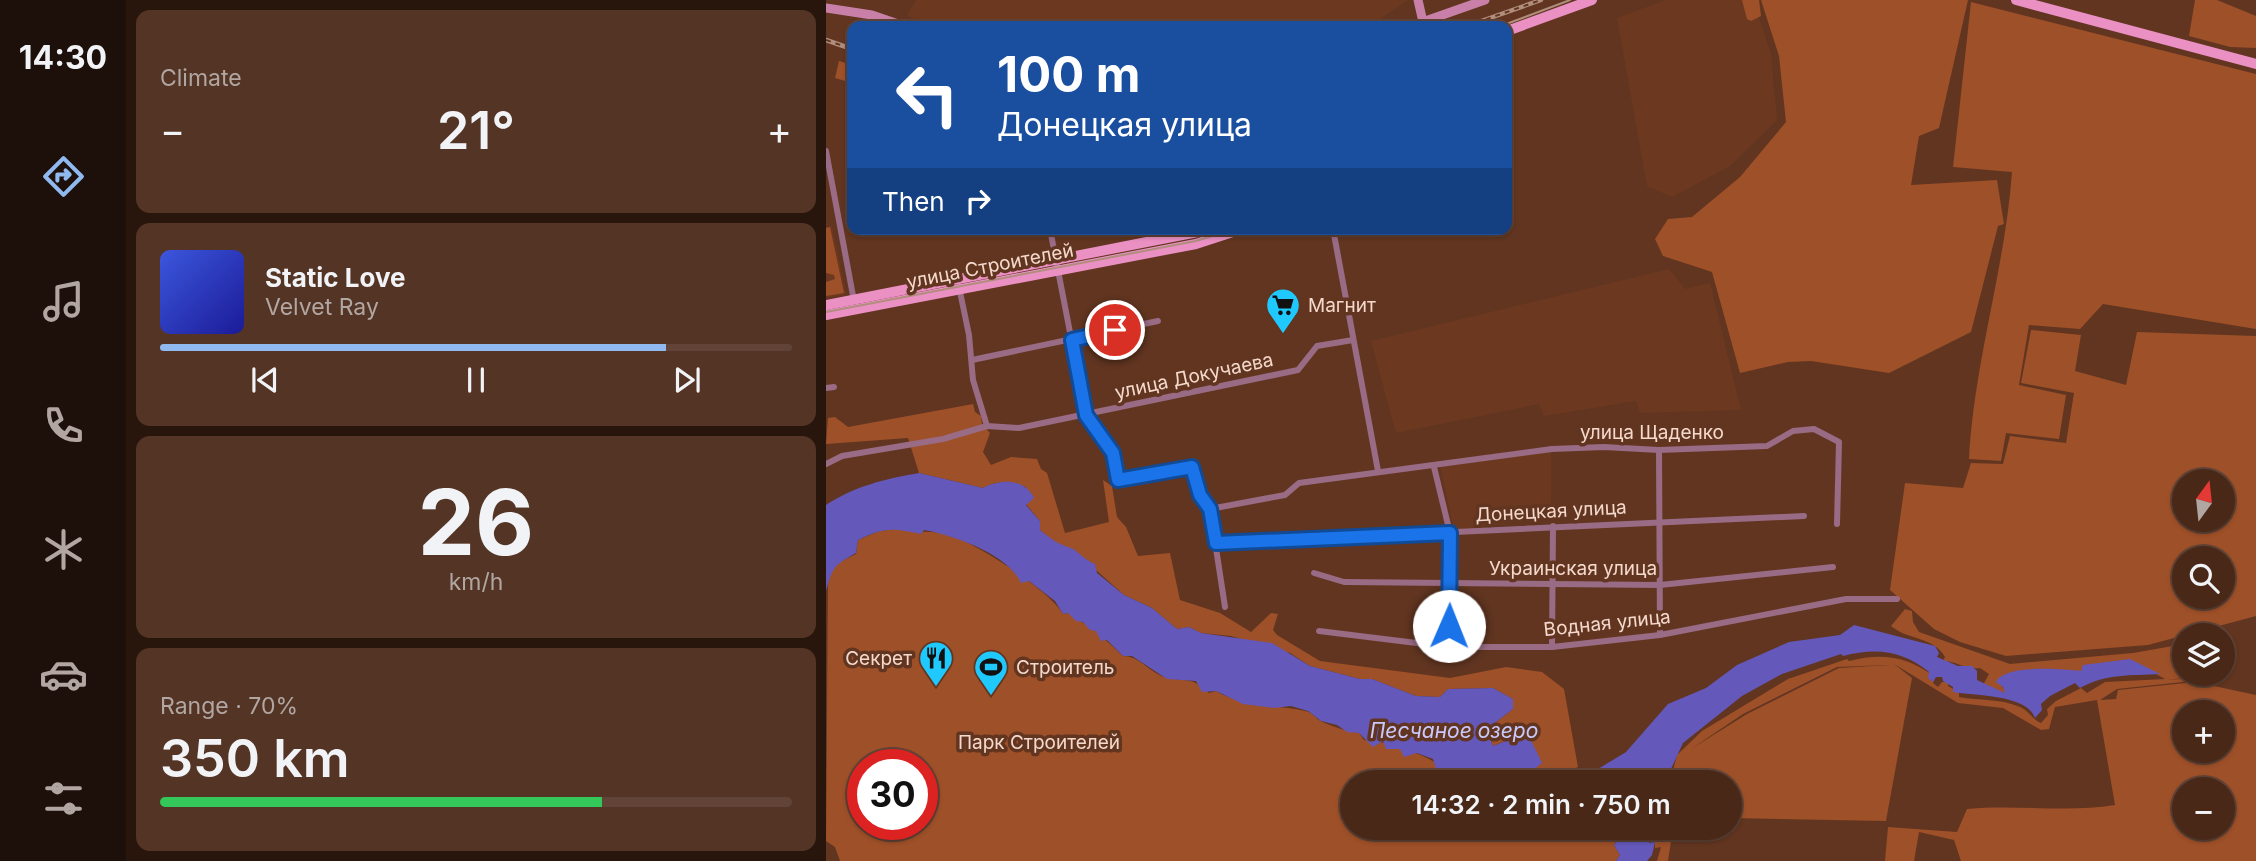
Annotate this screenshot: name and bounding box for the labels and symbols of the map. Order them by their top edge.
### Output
street label: улица Строителей [905,239,1075,293]
supermarket icon: Магнит [1264,286,1302,335]
place label: Магнит [1308,294,1376,317]
pin [1085,300,1145,360]
street label: улица Докучаева [1113,348,1275,404]
street label: улица Щаденко [1580,421,1724,444]
north arrow [2172,469,2235,532]
street label: Донецкая улица [1475,496,1627,526]
street label: Украинская улица [1489,557,1657,580]
position arrow [1412,589,1486,663]
street label: Водная улица [1542,605,1672,641]
restaurant icon: Секрет [917,639,955,688]
place label: Секрет [845,647,912,670]
sports icon: Строитель [972,648,1010,697]
place label: Строитель [1016,656,1114,679]
water label: Песчаное озеро [1370,718,1538,743]
park label: Парк Строителей [958,731,1120,754]
speed limit sign: 30 [847,749,938,840]

